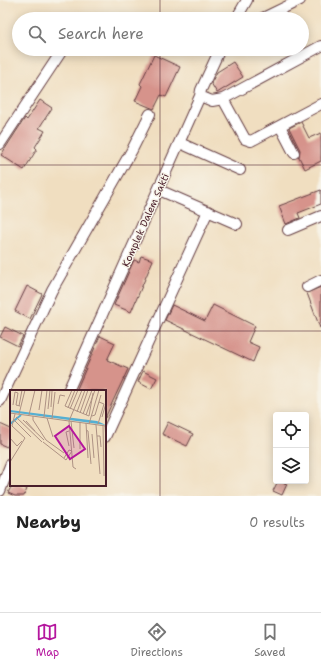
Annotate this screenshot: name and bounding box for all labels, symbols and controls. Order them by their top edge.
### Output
search box [12,12,309,56]
icon: search [26,23,48,45]
text: Search here [58,24,144,44]
street label: Komplek Dalem Sakti [119,171,172,269]
inset map [10,390,106,486]
map controls [273,412,309,484]
button: locate [273,412,309,448]
button: layers [273,448,309,484]
text: Nearby [16,511,81,533]
text: 0 results [249,514,305,531]
tab: Map [36,621,59,660]
tab: Directions [130,621,183,660]
tab: Saved [254,621,285,660]

